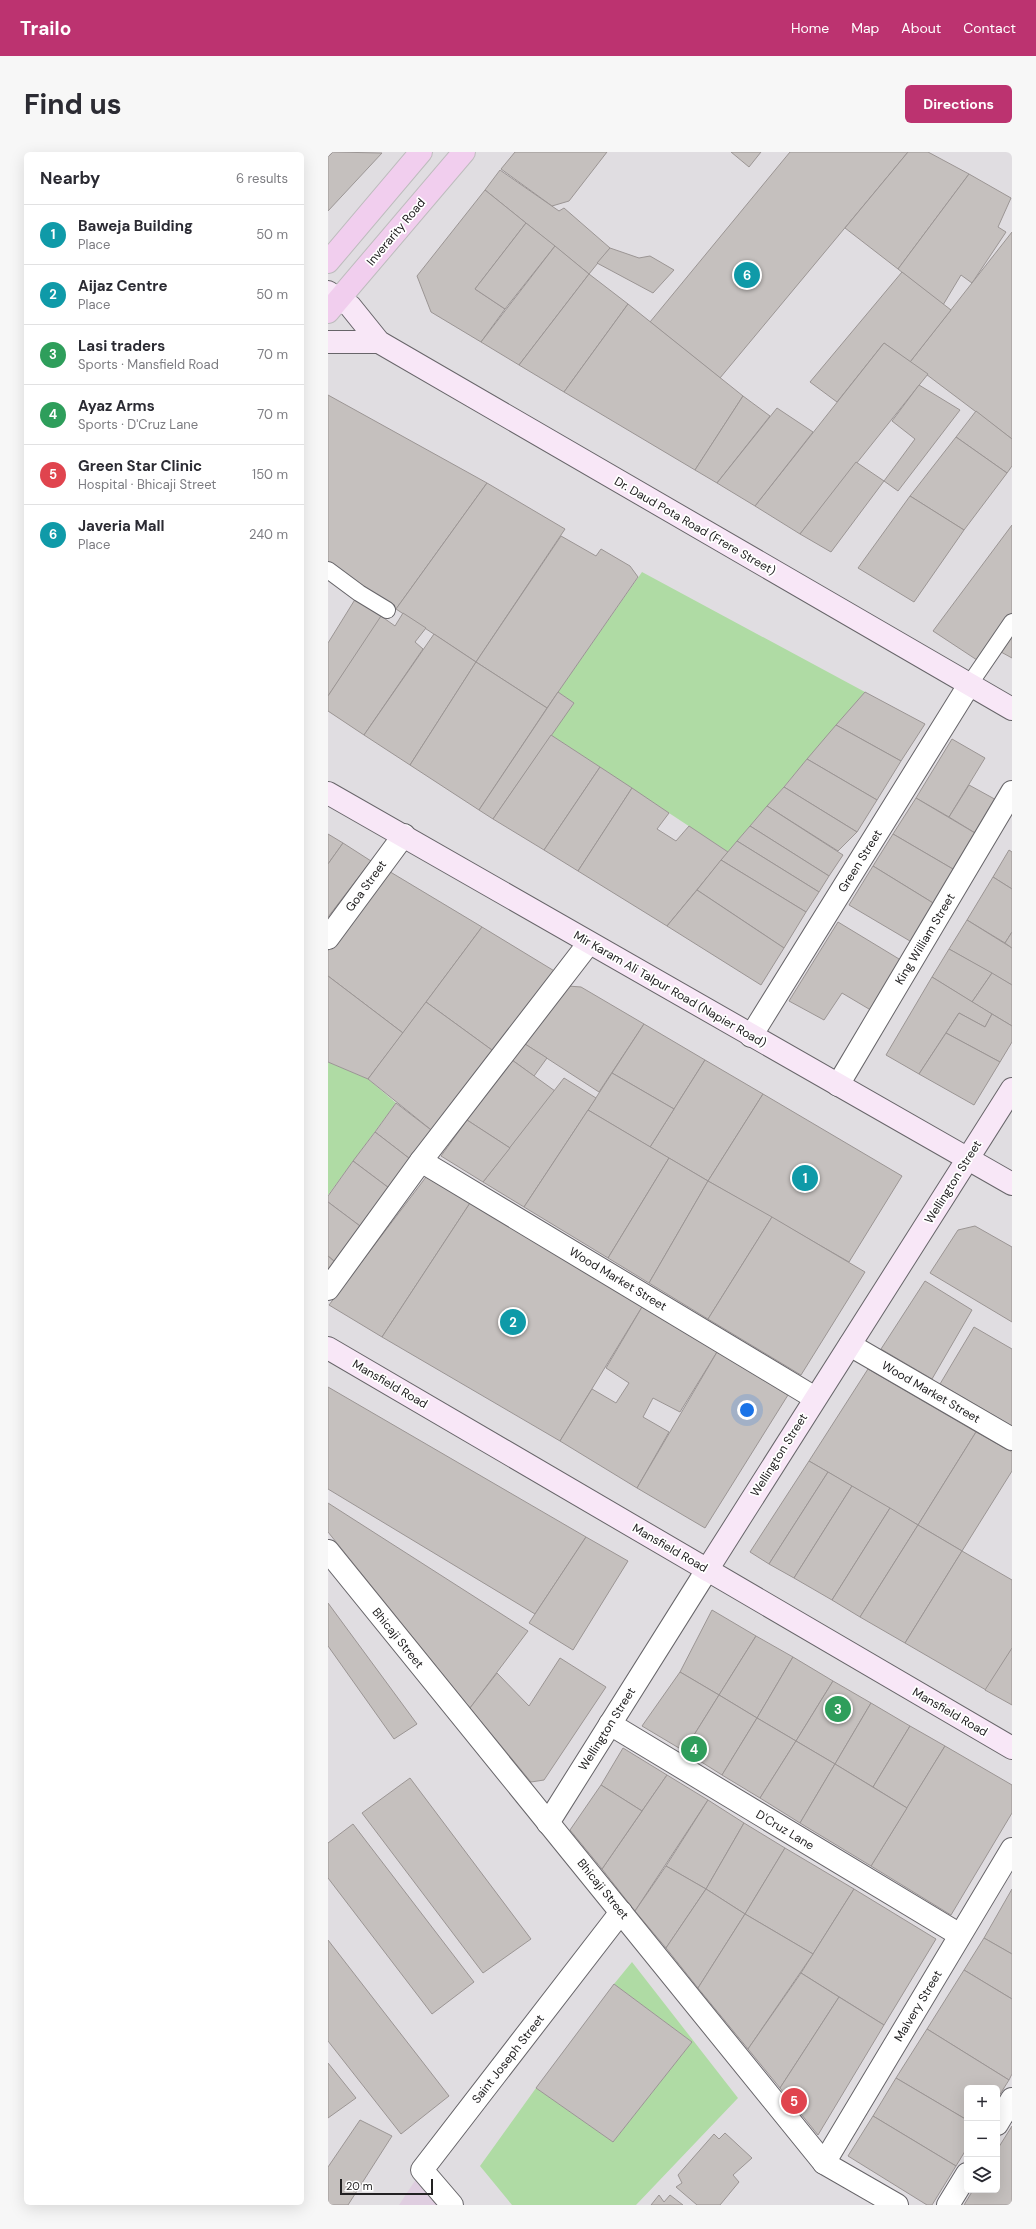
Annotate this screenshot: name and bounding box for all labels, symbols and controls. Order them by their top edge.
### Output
text: Trailo [20,16,71,41]
text: Home [791,19,829,37]
text: Map [851,19,879,37]
text: About [901,19,941,37]
text: Contact [963,19,1016,37]
button: Directions [905,85,1012,123]
text: Find us [24,86,122,123]
text: Nearby [40,167,100,189]
text: 6 results [236,170,288,187]
street label: Inverarity Road [363,195,429,269]
text: Baweja Building [78,216,193,236]
text: 1 [51,226,55,243]
text: 50 m [256,226,288,243]
text: Place [78,236,110,253]
pin: 6 [734,260,760,290]
text: Aijaz Centre [78,276,167,296]
text: 2 [49,286,57,303]
text: 50 m [256,286,288,303]
text: Place [78,296,110,313]
text: Lasi traders [78,336,165,356]
text: 3 [49,346,57,363]
text: 70 m [257,346,288,363]
text: Sports · Mansfield Road [78,356,219,373]
text: Ayaz Arms [78,396,155,416]
text: 4 [49,406,57,423]
text: 70 m [257,406,288,423]
text: Sports · D'Cruz Lane [78,416,198,433]
text: Green Star Clinic [78,456,202,476]
text: 5 [49,466,57,483]
text: 150 m [252,466,288,483]
street label: Dr. Daud Pota Road (Frere Street) [611,473,779,579]
text: Hospital · Bhicaji Street [78,476,216,493]
text: Javeria Mall [78,516,165,536]
text: 6 [49,526,57,543]
text: 240 m [249,526,288,543]
text: Place [78,536,110,553]
street label: Green Street [834,826,886,895]
street label: Goa Street [342,857,390,915]
street label: King William Street [891,890,959,988]
street label: Mir Karam Ali Talpur Road (Napier Road) [571,927,769,1051]
street label: Wellington Street [921,1137,985,1227]
pin: 1 [792,1163,818,1193]
street label: Wood Market Street [566,1244,670,1315]
pin: 2 [500,1307,526,1337]
street label: Mansfield Road [349,1356,431,1412]
street label: Wood Market Street [879,1357,983,1427]
your location [737,1400,757,1420]
street label: Wellington Street [747,1410,811,1500]
street label: Mansfield Road [629,1520,711,1576]
street label: Bhicaji Street [369,1604,428,1672]
street label: Wellington Street [575,1684,639,1774]
street label: Mansfield Road [909,1684,991,1740]
pin: 3 [825,1694,851,1724]
pin: 4 [681,1734,707,1764]
street label: D'Cruz Lane [753,1806,817,1854]
street label: Bhicaji Street [574,1855,633,1923]
street label: Malvery Street [890,1967,946,2045]
street label: Saint Joseph Street [468,2011,548,2107]
map controls [964,2085,1000,2193]
button: + [964,2085,1000,2121]
pin: 5 [781,2086,807,2116]
button: − [964,2121,1000,2157]
button: layers [964,2157,1000,2193]
scale bar [340,2177,433,2196]
text: 20 m [346,2179,372,2193]

